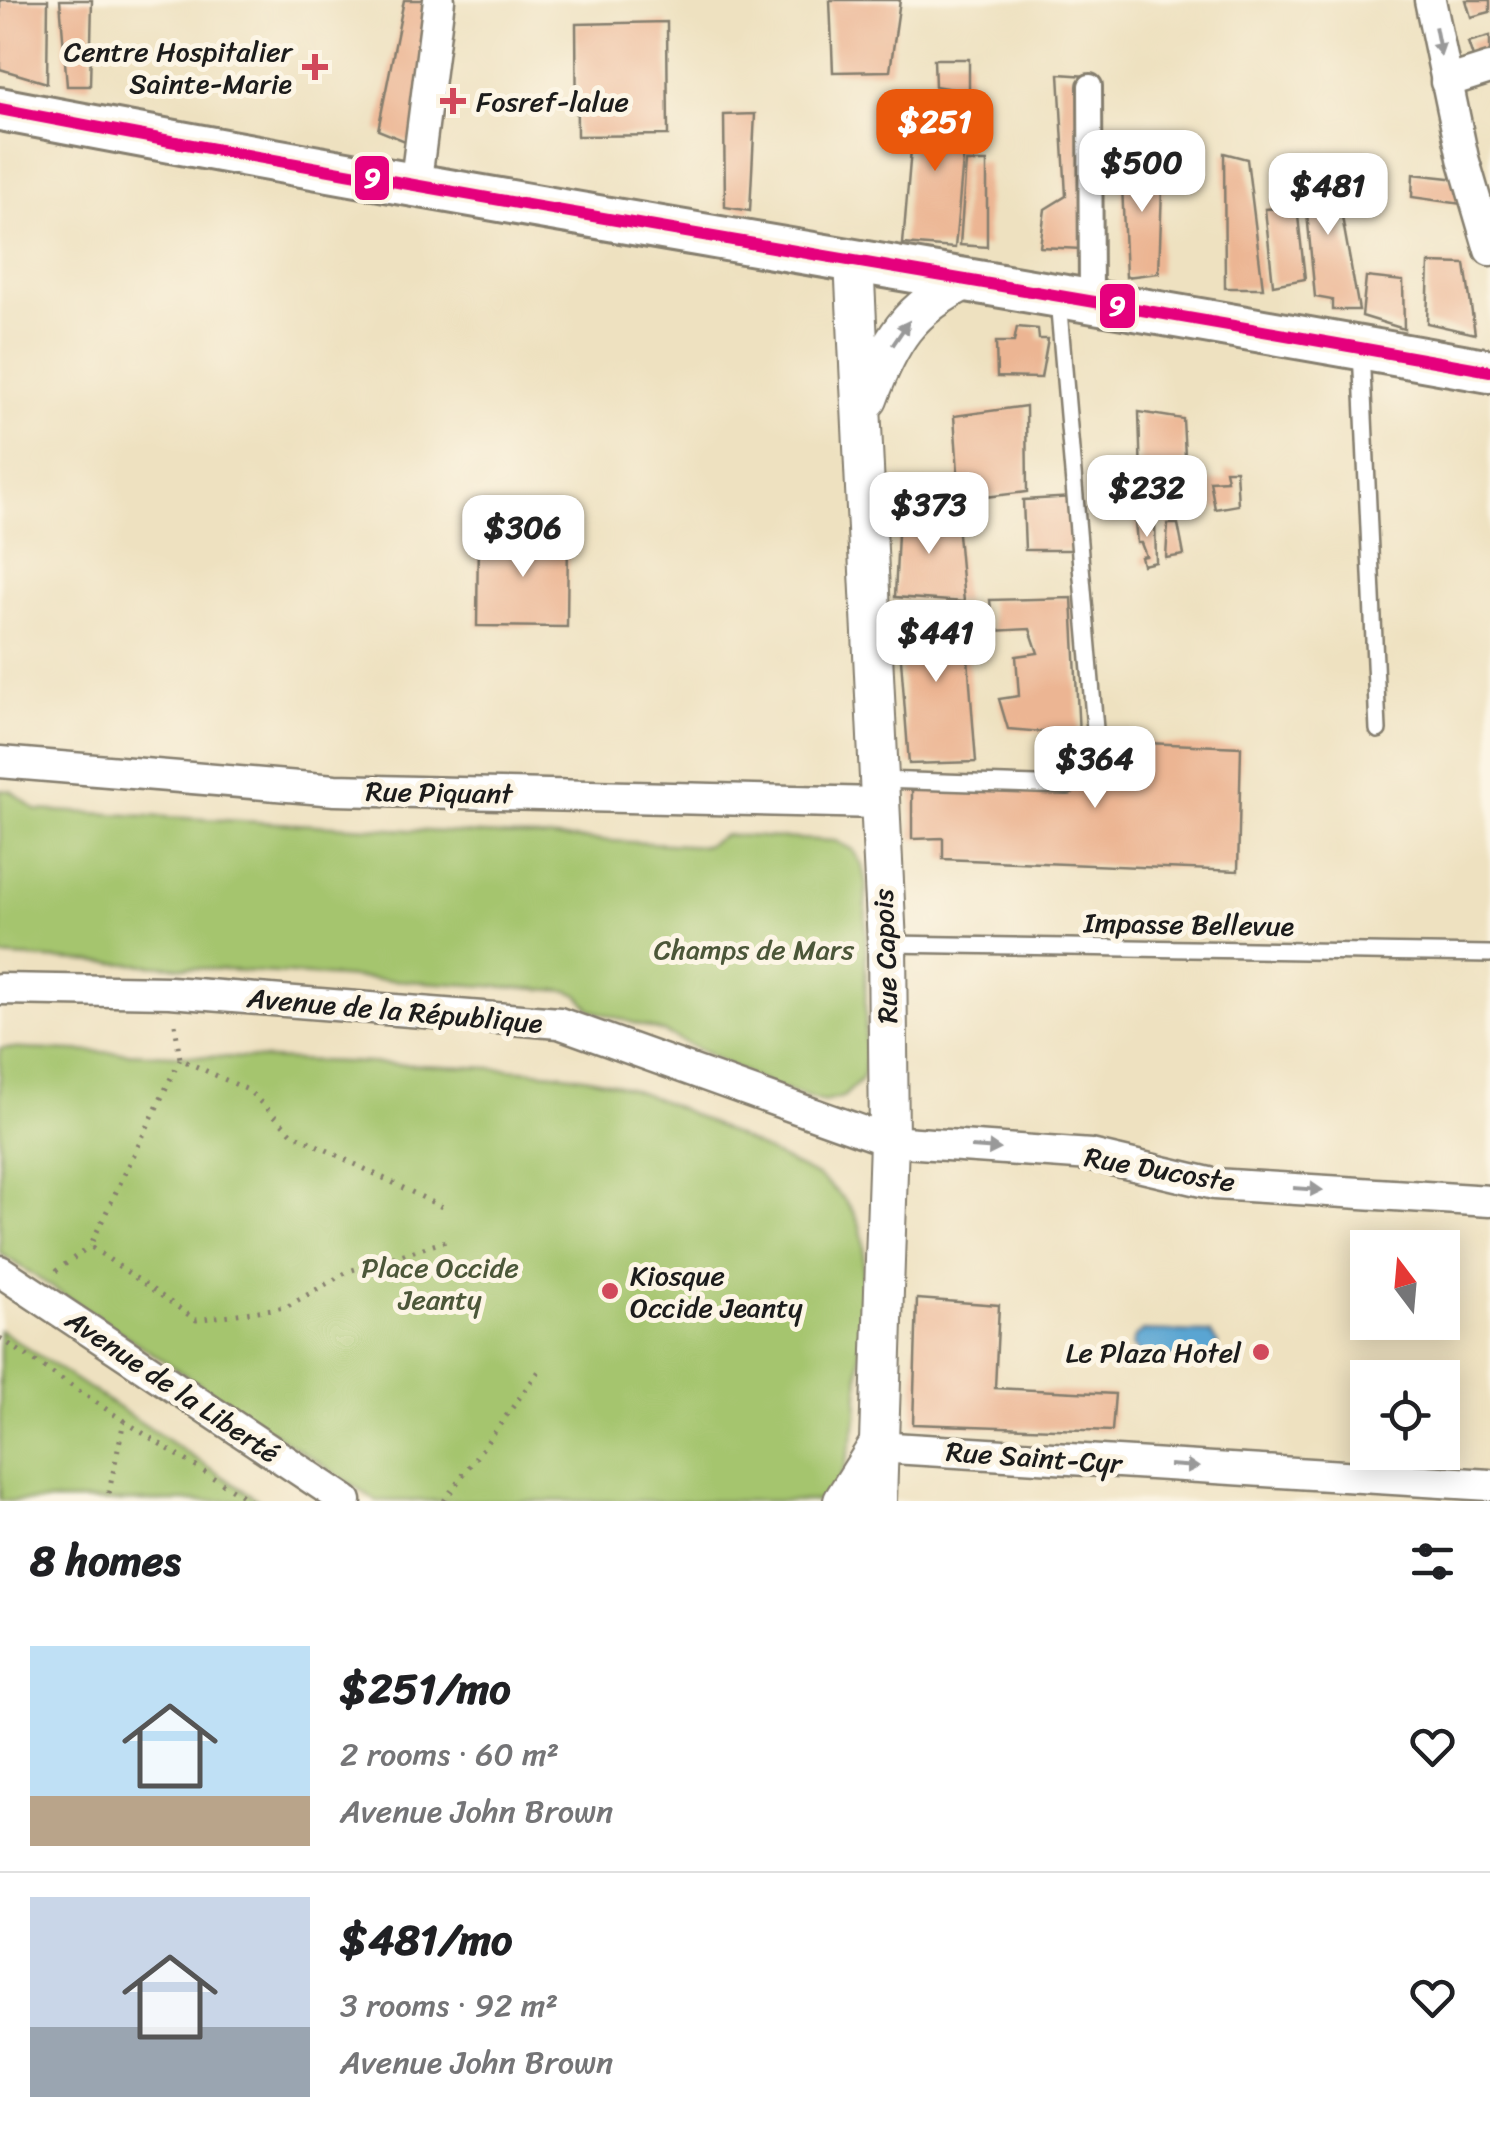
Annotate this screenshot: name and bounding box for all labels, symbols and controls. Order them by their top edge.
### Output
one-way arrow [1431,26,1447,57]
place label: Centre Hospitalier Sainte-Marie [64,27,294,108]
marker: Centre Hospitalier Sainte-Marie [302,54,328,80]
place label: Fosref-lalue [476,77,629,126]
marker: Fosref-lalue [440,88,466,114]
pin: $251 [876,89,994,174]
text: $251 [898,93,972,150]
pin: $500 [1083,130,1201,215]
text: $500 [1101,134,1183,191]
text: 9 [363,153,381,202]
pin: $481 [1269,153,1387,238]
line badge: 9 [353,154,391,202]
text: $481 [1291,157,1365,214]
text: 9 [1108,281,1126,330]
line badge: 9 [1098,282,1137,330]
one-way arrow [891,319,909,346]
pin: $232 [1088,455,1206,540]
text: $232 [1109,459,1185,516]
pin: $373 [870,472,988,557]
text: $373 [892,476,966,533]
pin: $306 [464,495,582,580]
text: $306 [484,499,562,556]
pin: $441 [877,600,995,685]
text: $441 [898,604,974,661]
pin: $364 [1036,726,1154,811]
text: $364 [1056,730,1134,787]
street label: Rue Piquant [365,767,515,818]
street label: Rue Capois [859,888,912,1024]
street label: Impasse Bellevue [1082,898,1295,951]
park label: Champs de Mars [654,925,854,974]
street label: Avenue de la République [244,973,545,1048]
street label: Rue Ducoste [1081,1132,1239,1207]
one-way arrow [971,1140,1003,1156]
one-way arrow [1292,1182,1324,1198]
north arrow [1350,1230,1460,1340]
map controls [1350,1230,1460,1470]
park label: Place Occide Jeanty [361,1243,519,1324]
place label: Kiosque Occide Jeanty [630,1251,803,1332]
marker: Kiosque Occide Jeanty [599,1280,621,1302]
street label: Avenue de la Liberté [54,1295,290,1477]
place label: Le Plaza Hotel [1066,1328,1242,1377]
marker: Le Plaza Hotel [1250,1341,1272,1363]
button: locate [1350,1360,1460,1470]
street label: Rue Saint-Cyr [945,1427,1125,1488]
one-way arrow [1168,1458,1200,1474]
text: 8 homes [30,1524,181,1598]
icon: filters [1405,1534,1460,1589]
text: $251/mo [340,1652,511,1726]
icon: home [110,1686,230,1806]
icon: heart [1405,1719,1460,1774]
text: 2 rooms · 60 m² [340,1726,559,1783]
text: Avenue John Brown [340,1783,613,1840]
text: $481/mo [340,1903,512,1977]
icon: home [110,1937,230,2057]
icon: heart [1405,1970,1460,2025]
text: 3 rooms · 92 m² [340,1977,558,2034]
text: Avenue John Brown [340,2034,613,2091]

